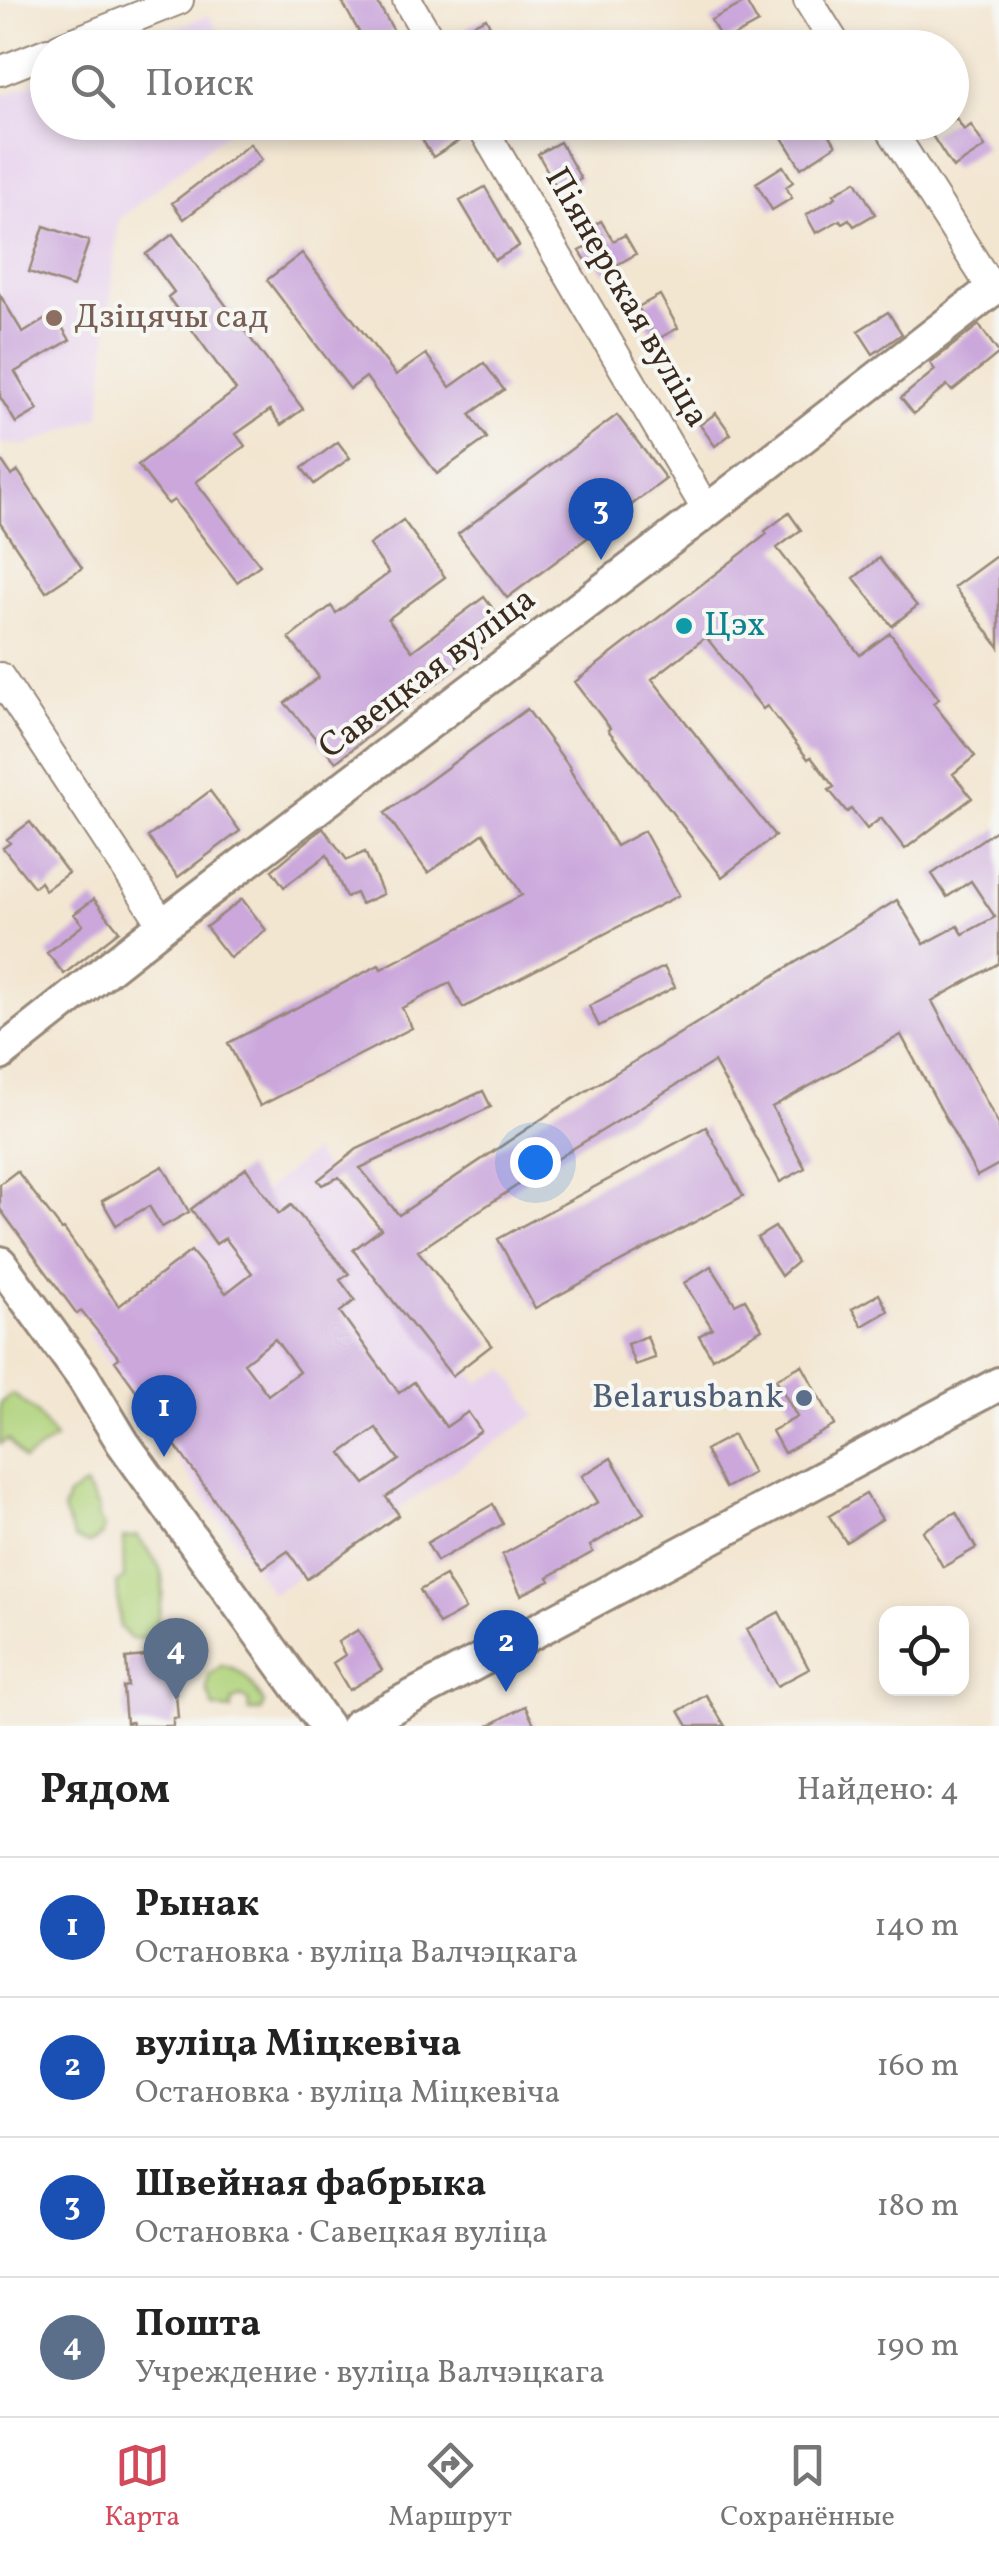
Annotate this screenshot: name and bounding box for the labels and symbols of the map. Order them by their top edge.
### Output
street label: Піянерская вуліца [532,159,720,437]
place label: Дзіцячы сад [74,294,269,342]
marker: Дзіцячы сад [43,307,65,329]
pin: 3 [568,478,634,560]
street label: Савецкая вуліца [309,576,547,772]
place label: Цэх [704,602,765,650]
marker: Цэх [673,615,695,637]
your location [510,1137,561,1188]
pin: 1 [132,1374,196,1457]
place label: Belarusbank [592,1374,784,1422]
marker: Belarusbank [793,1387,815,1409]
pin: 2 [474,1610,538,1692]
pin: 4 [144,1618,208,1700]

